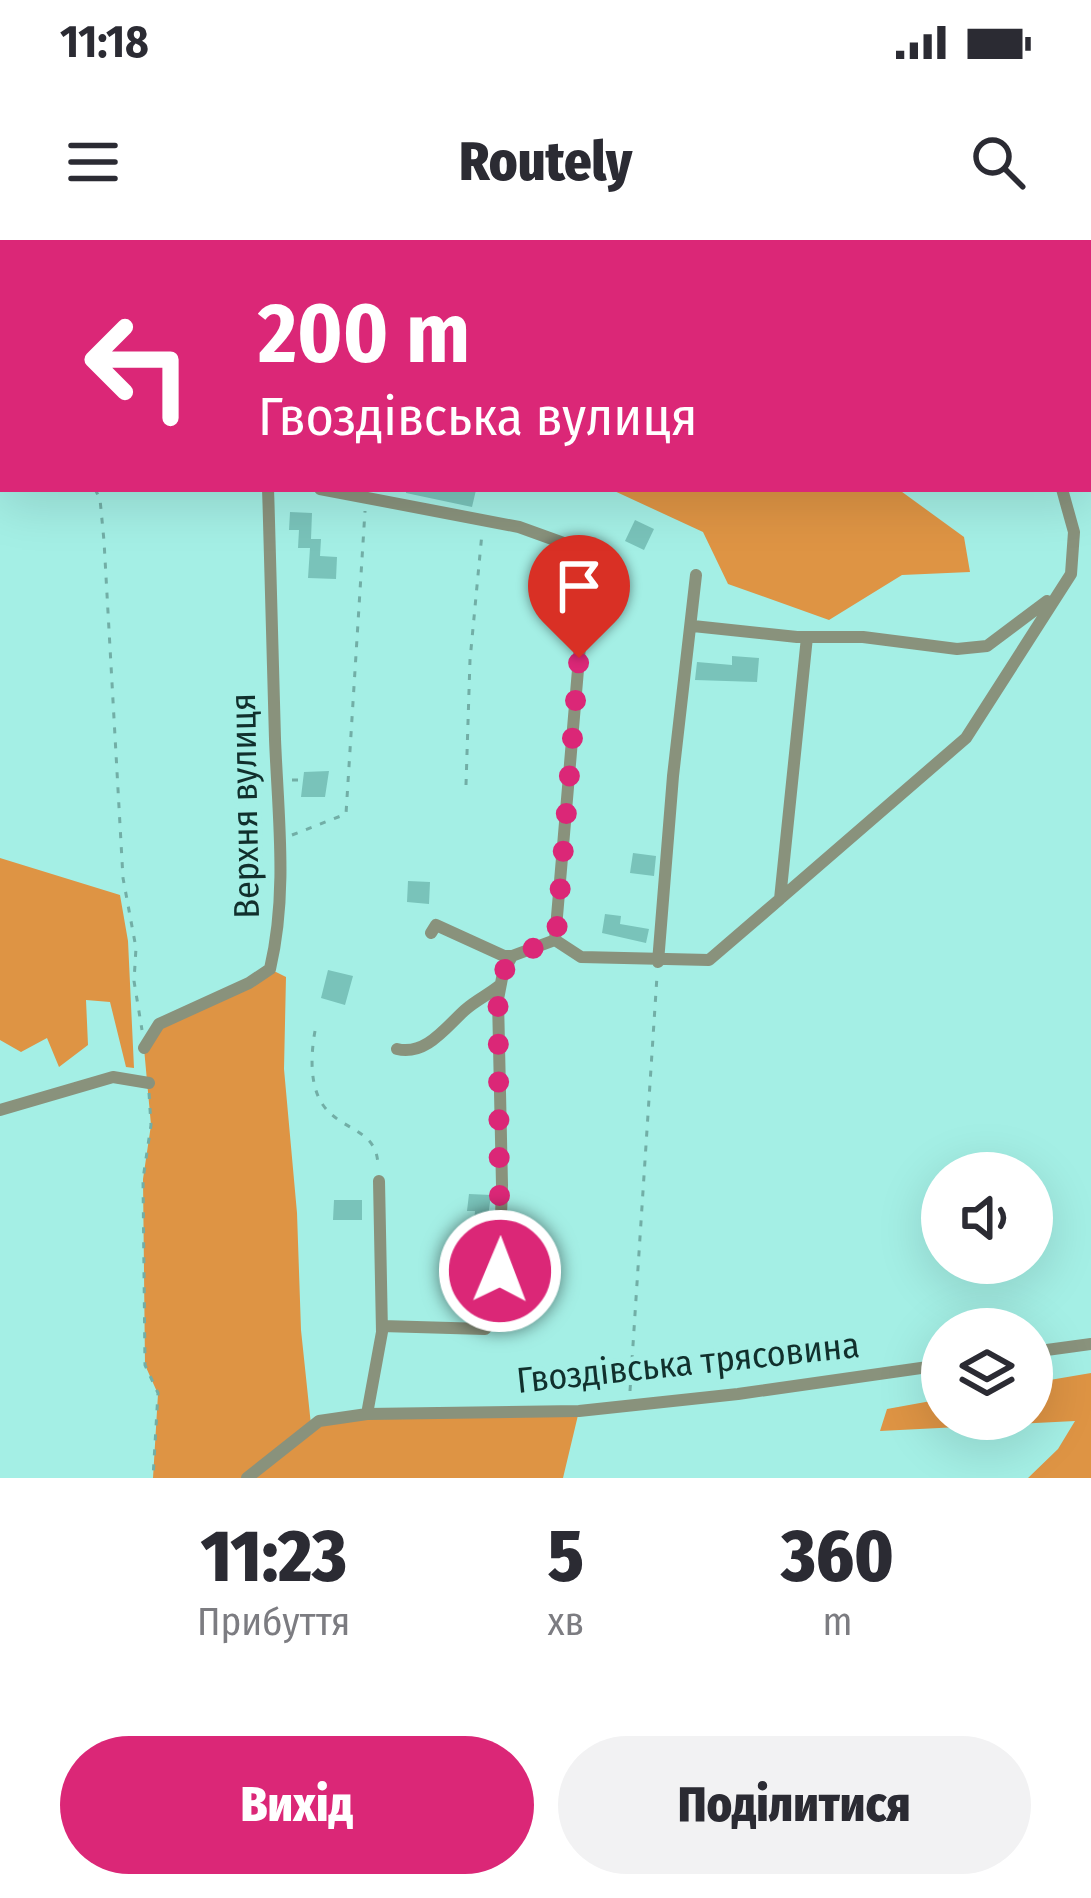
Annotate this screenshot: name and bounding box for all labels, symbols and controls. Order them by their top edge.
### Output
text: 11:18 [60,15,149,69]
icon: menu [60,129,126,195]
icon: search [965,129,1031,195]
text: Routely [459,130,632,194]
text: 200 m [258,283,470,384]
icon: left [60,288,216,444]
text: Гвоздівська вулиця [258,385,698,449]
pin [528,535,630,658]
icon: arrive [546,553,612,619]
street label: Верхня вулиця [221,693,269,919]
map controls [921,1152,1053,1440]
button: sound [921,1152,1053,1284]
position arrow [437,1208,563,1334]
button: layers [921,1308,1053,1440]
street label: Гвоздівська трясовина [515,1323,861,1403]
text: 11:23 [201,1514,347,1600]
text: 5 [548,1514,584,1600]
text: 360 [781,1514,894,1600]
text: Прибуття [197,1599,350,1645]
text: хв [547,1599,584,1645]
text: m [823,1599,853,1645]
button: Вихід [60,1736,534,1874]
button: Поділитися [558,1736,1031,1874]

